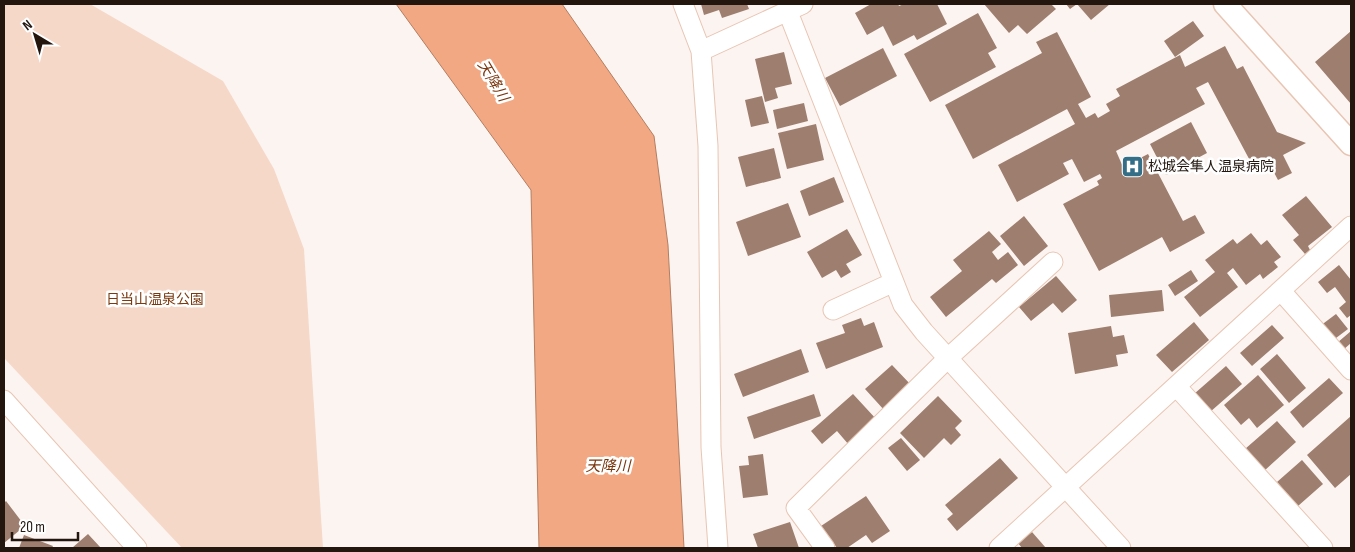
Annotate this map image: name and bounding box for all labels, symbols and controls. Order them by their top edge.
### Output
north arrow [10,10,60,60]
text: N [19,16,35,34]
water label: 天降川 [473,57,514,107]
hospital icon: 松城会隼人温泉病院 [1120,154,1144,178]
place label: 松城会隼人温泉病院 [1148,158,1274,175]
park label: 日当山温泉公園 [106,291,204,308]
water label: 天降川 [585,457,632,476]
scale bar [12,510,79,542]
text: 20 m [20,518,45,537]

